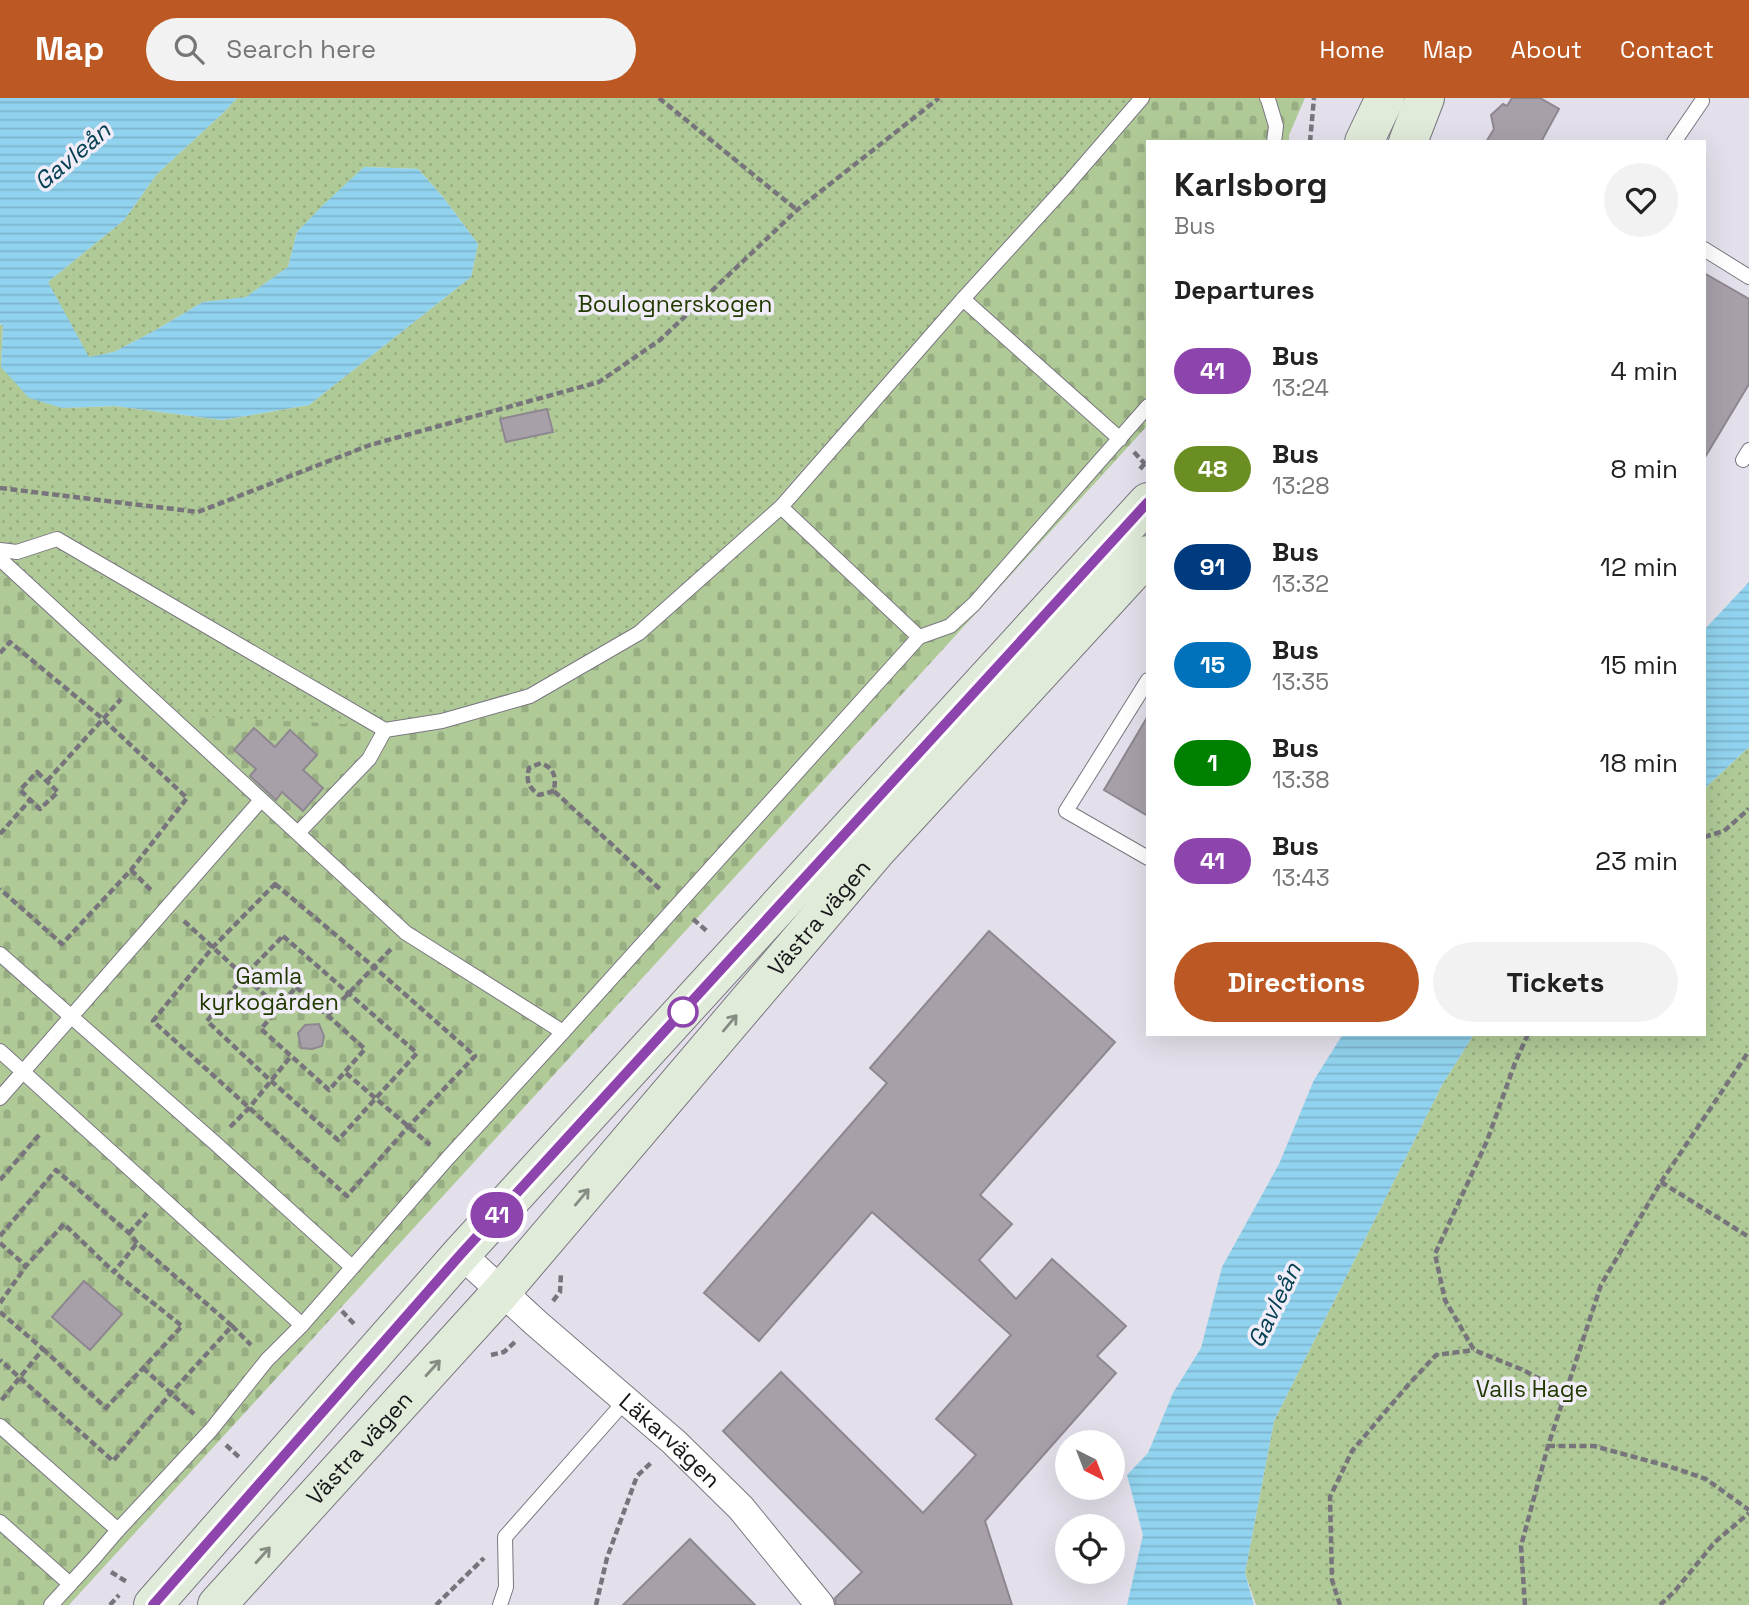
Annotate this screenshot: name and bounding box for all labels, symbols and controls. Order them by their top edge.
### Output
search box [146,18,636,81]
text: Map [35,28,104,70]
icon: search [170,30,208,68]
text: Search here [226,32,376,66]
text: Home [1319,34,1385,65]
text: Map [1423,34,1473,65]
text: About [1511,34,1582,65]
text: Contact [1620,34,1714,65]
water label: Gavleån [27,114,118,197]
button: heart [1604,163,1678,237]
text: Karlsborg [1174,164,1328,206]
text: Bus [1174,211,1215,241]
text: Departures [1174,273,1315,307]
park label: Boulognerskogen [578,289,772,319]
text: Bus [1272,339,1319,373]
text: 4 min [1610,354,1678,388]
text: 41 [1200,355,1225,386]
text: 13:24 [1272,373,1329,403]
text: Bus [1272,437,1319,471]
text: 8 min [1610,452,1678,486]
text: 48 [1198,453,1227,484]
text: 13:28 [1272,471,1330,501]
text: Bus [1272,535,1319,569]
text: 12 min [1600,550,1678,584]
text: 91 [1200,551,1225,582]
text: 13:32 [1272,569,1329,599]
text: Bus [1272,633,1319,667]
text: 15 min [1600,648,1678,682]
text: 15 [1200,649,1225,680]
text: 13:35 [1272,667,1329,697]
text: Bus [1272,731,1319,765]
text: 18 min [1600,746,1678,780]
text: 1 [1207,747,1218,778]
text: 13:38 [1272,765,1330,795]
text: Bus [1272,829,1319,863]
text: 23 min [1595,844,1678,878]
text: 41 [1200,845,1225,876]
street label: Västra vägen [761,853,877,982]
text: 13:43 [1272,863,1330,893]
button: Directions [1174,942,1419,1022]
button: Tickets [1433,942,1678,1022]
park label: Gamla kyrkogården [199,961,339,1017]
unlabelled marker [668,997,698,1027]
one-way arrow [722,1015,737,1033]
one-way arrow [574,1188,590,1206]
line badge: 41 [466,1192,528,1238]
text: 41 [484,1199,510,1230]
water label: Gavleån [1240,1256,1308,1352]
one-way arrow [425,1359,441,1377]
park label: Valls Hage [1476,1374,1588,1404]
street label: Västra vägen [300,1385,419,1511]
street label: Läkarvägen [613,1386,727,1494]
north arrow [1055,1430,1125,1500]
map controls [1055,1430,1125,1584]
button: locate [1055,1514,1125,1584]
one-way arrow [255,1547,272,1564]

